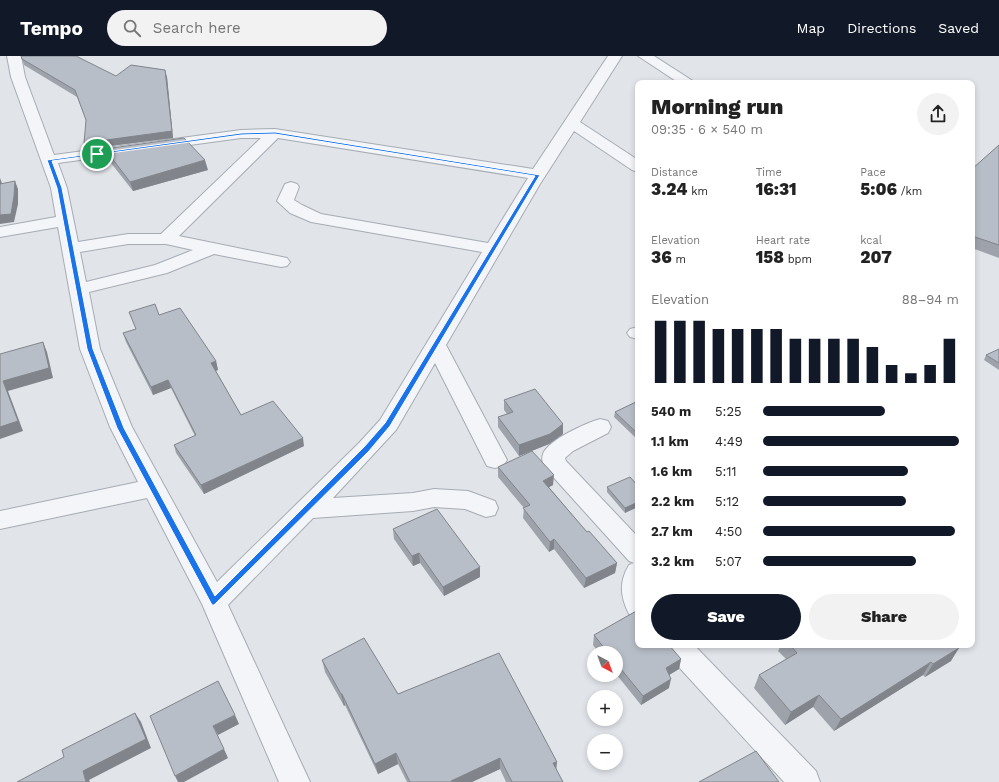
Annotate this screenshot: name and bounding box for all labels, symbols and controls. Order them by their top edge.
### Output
search box [107,10,387,46]
text: Tempo [20,17,83,40]
icon: search [121,17,143,39]
text: Search here [153,19,241,37]
text: Map [797,20,825,36]
text: Directions [847,20,916,36]
text: Saved [938,20,979,36]
button: share [917,93,959,135]
text: Morning run [651,94,783,119]
text: 09:35 · 6 × 540 m [651,122,763,137]
pin [80,137,114,171]
icon: arrive [86,143,108,165]
text: Distance [651,166,698,179]
text: Time [756,166,782,179]
text: Pace [860,166,886,179]
text: 3.24 [651,179,688,199]
text: 16:31 [756,179,797,199]
text: 5:06 [860,179,897,199]
text: km [688,185,708,198]
text: /km [897,185,922,198]
text: Elevation [651,234,700,247]
text: Heart rate [756,234,810,247]
text: kcal [860,234,882,247]
text: 36 [651,247,672,267]
text: 158 [756,247,784,267]
text: 207 [860,247,892,267]
text: m [672,253,686,266]
text: bpm [784,253,812,266]
text: Elevation [651,292,709,307]
text: 88–94 m [902,292,959,307]
text: 540 m [651,404,691,419]
text: 5:25 [715,404,742,419]
text: 1.1 km [651,434,689,449]
text: 4:49 [715,434,743,449]
text: 1.6 km [651,464,692,479]
text: 5:11 [715,464,737,479]
text: 2.2 km [651,494,694,509]
text: 5:12 [715,494,739,509]
text: 2.7 km [651,524,693,539]
text: 4:50 [715,524,742,539]
text: 3.2 km [651,554,694,569]
text: 5:07 [715,554,742,569]
button: Save [651,594,801,640]
button: Share [809,594,959,640]
north arrow [587,646,623,682]
map controls [587,646,623,770]
button: + [587,690,623,726]
button: − [587,734,623,770]

